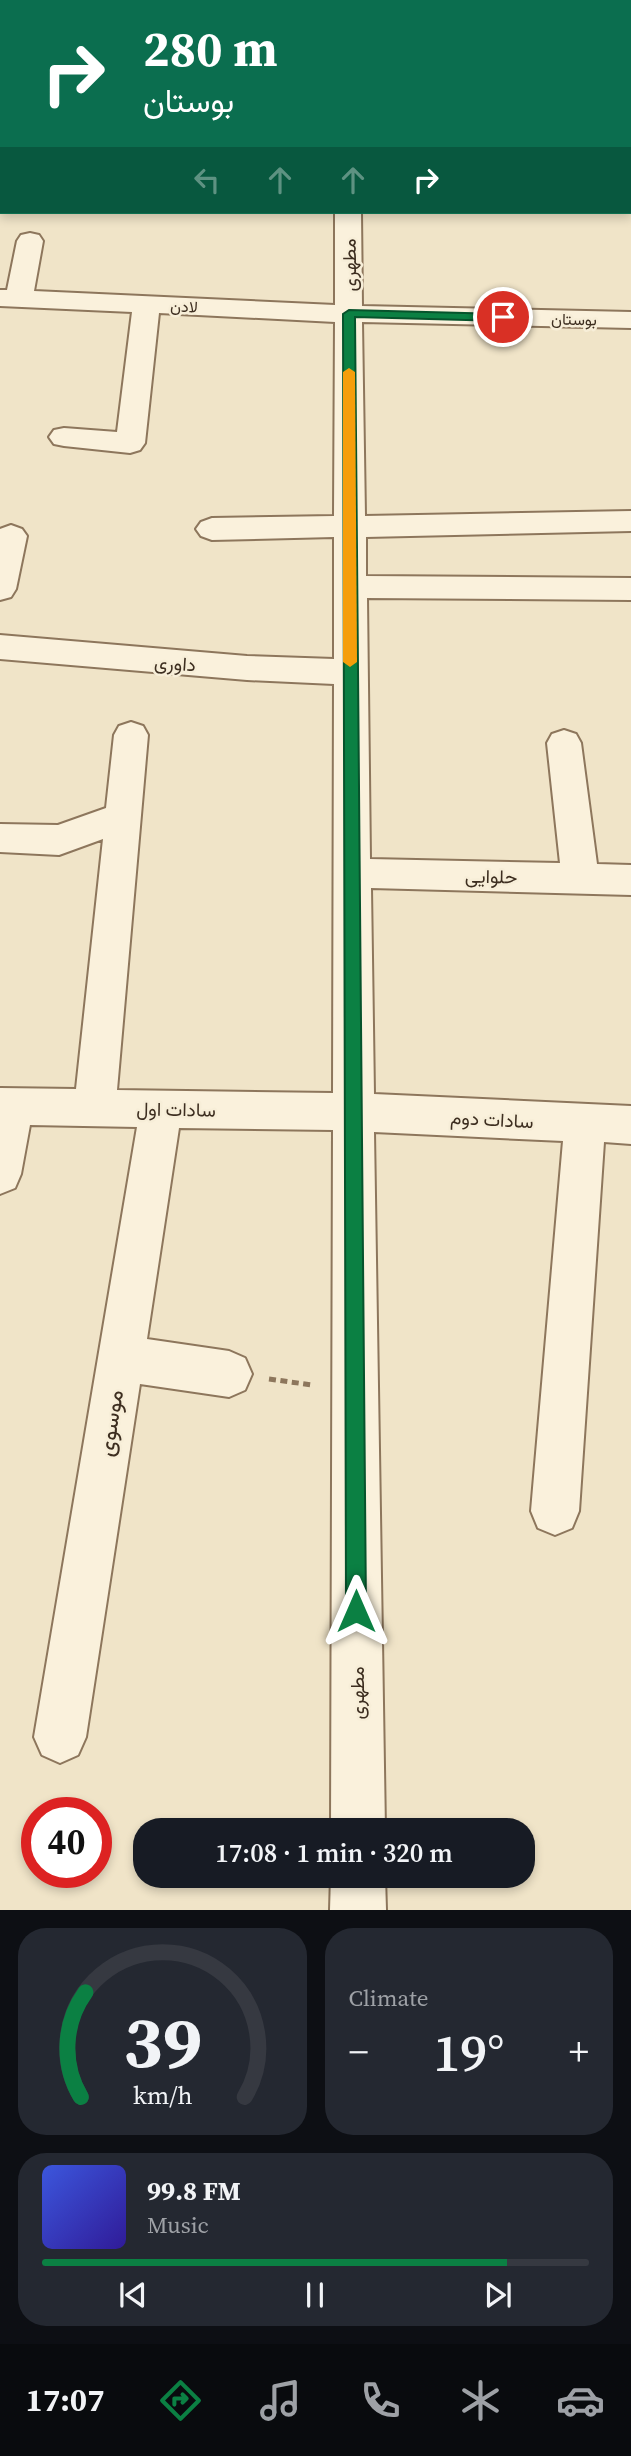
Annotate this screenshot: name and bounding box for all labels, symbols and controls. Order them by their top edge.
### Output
text: 280 m [143,15,278,82]
icon: right [28,28,119,119]
text: بوستان [143,79,234,123]
icon: left [188,161,226,199]
icon: ahead [261,161,299,199]
icon: ahead [334,161,372,199]
icon: right [407,161,445,199]
street label: مطهری [336,238,362,292]
pin [473,287,533,347]
street label: لادن [170,294,198,318]
icon: arrive [484,298,522,336]
street label: بوستان [551,308,597,330]
street label: داوری [153,649,197,677]
street label: حلوایی [465,863,517,889]
street label: سادات اول [136,1095,216,1123]
street label: سادات دوم [450,1104,534,1134]
street label: موسوی [89,1387,131,1459]
position arrow [319,1574,393,1648]
street label: مطهری [344,1666,370,1720]
speed limit sign: 40 [21,1797,112,1888]
text: 17:08 · 1 min · 320 m [215,1835,453,1871]
text: Climate [349,1982,428,2014]
text: 39 [123,1993,202,2092]
text: 19° [433,2017,504,2088]
text: − [349,2026,369,2078]
text: + [569,2026,589,2078]
text: km/h [132,2078,192,2112]
text: 99.8 FM [147,2173,241,2209]
text: Music [147,2209,209,2241]
icon: previous [114,2276,152,2314]
icon: pause [296,2276,334,2314]
icon: next [479,2276,517,2314]
icon: directions [156,2376,205,2425]
icon: music [256,2376,305,2425]
icon: phone [356,2376,405,2425]
icon: climate [456,2376,505,2425]
icon: car [556,2376,605,2425]
text: 17:07 [26,2378,105,2422]

